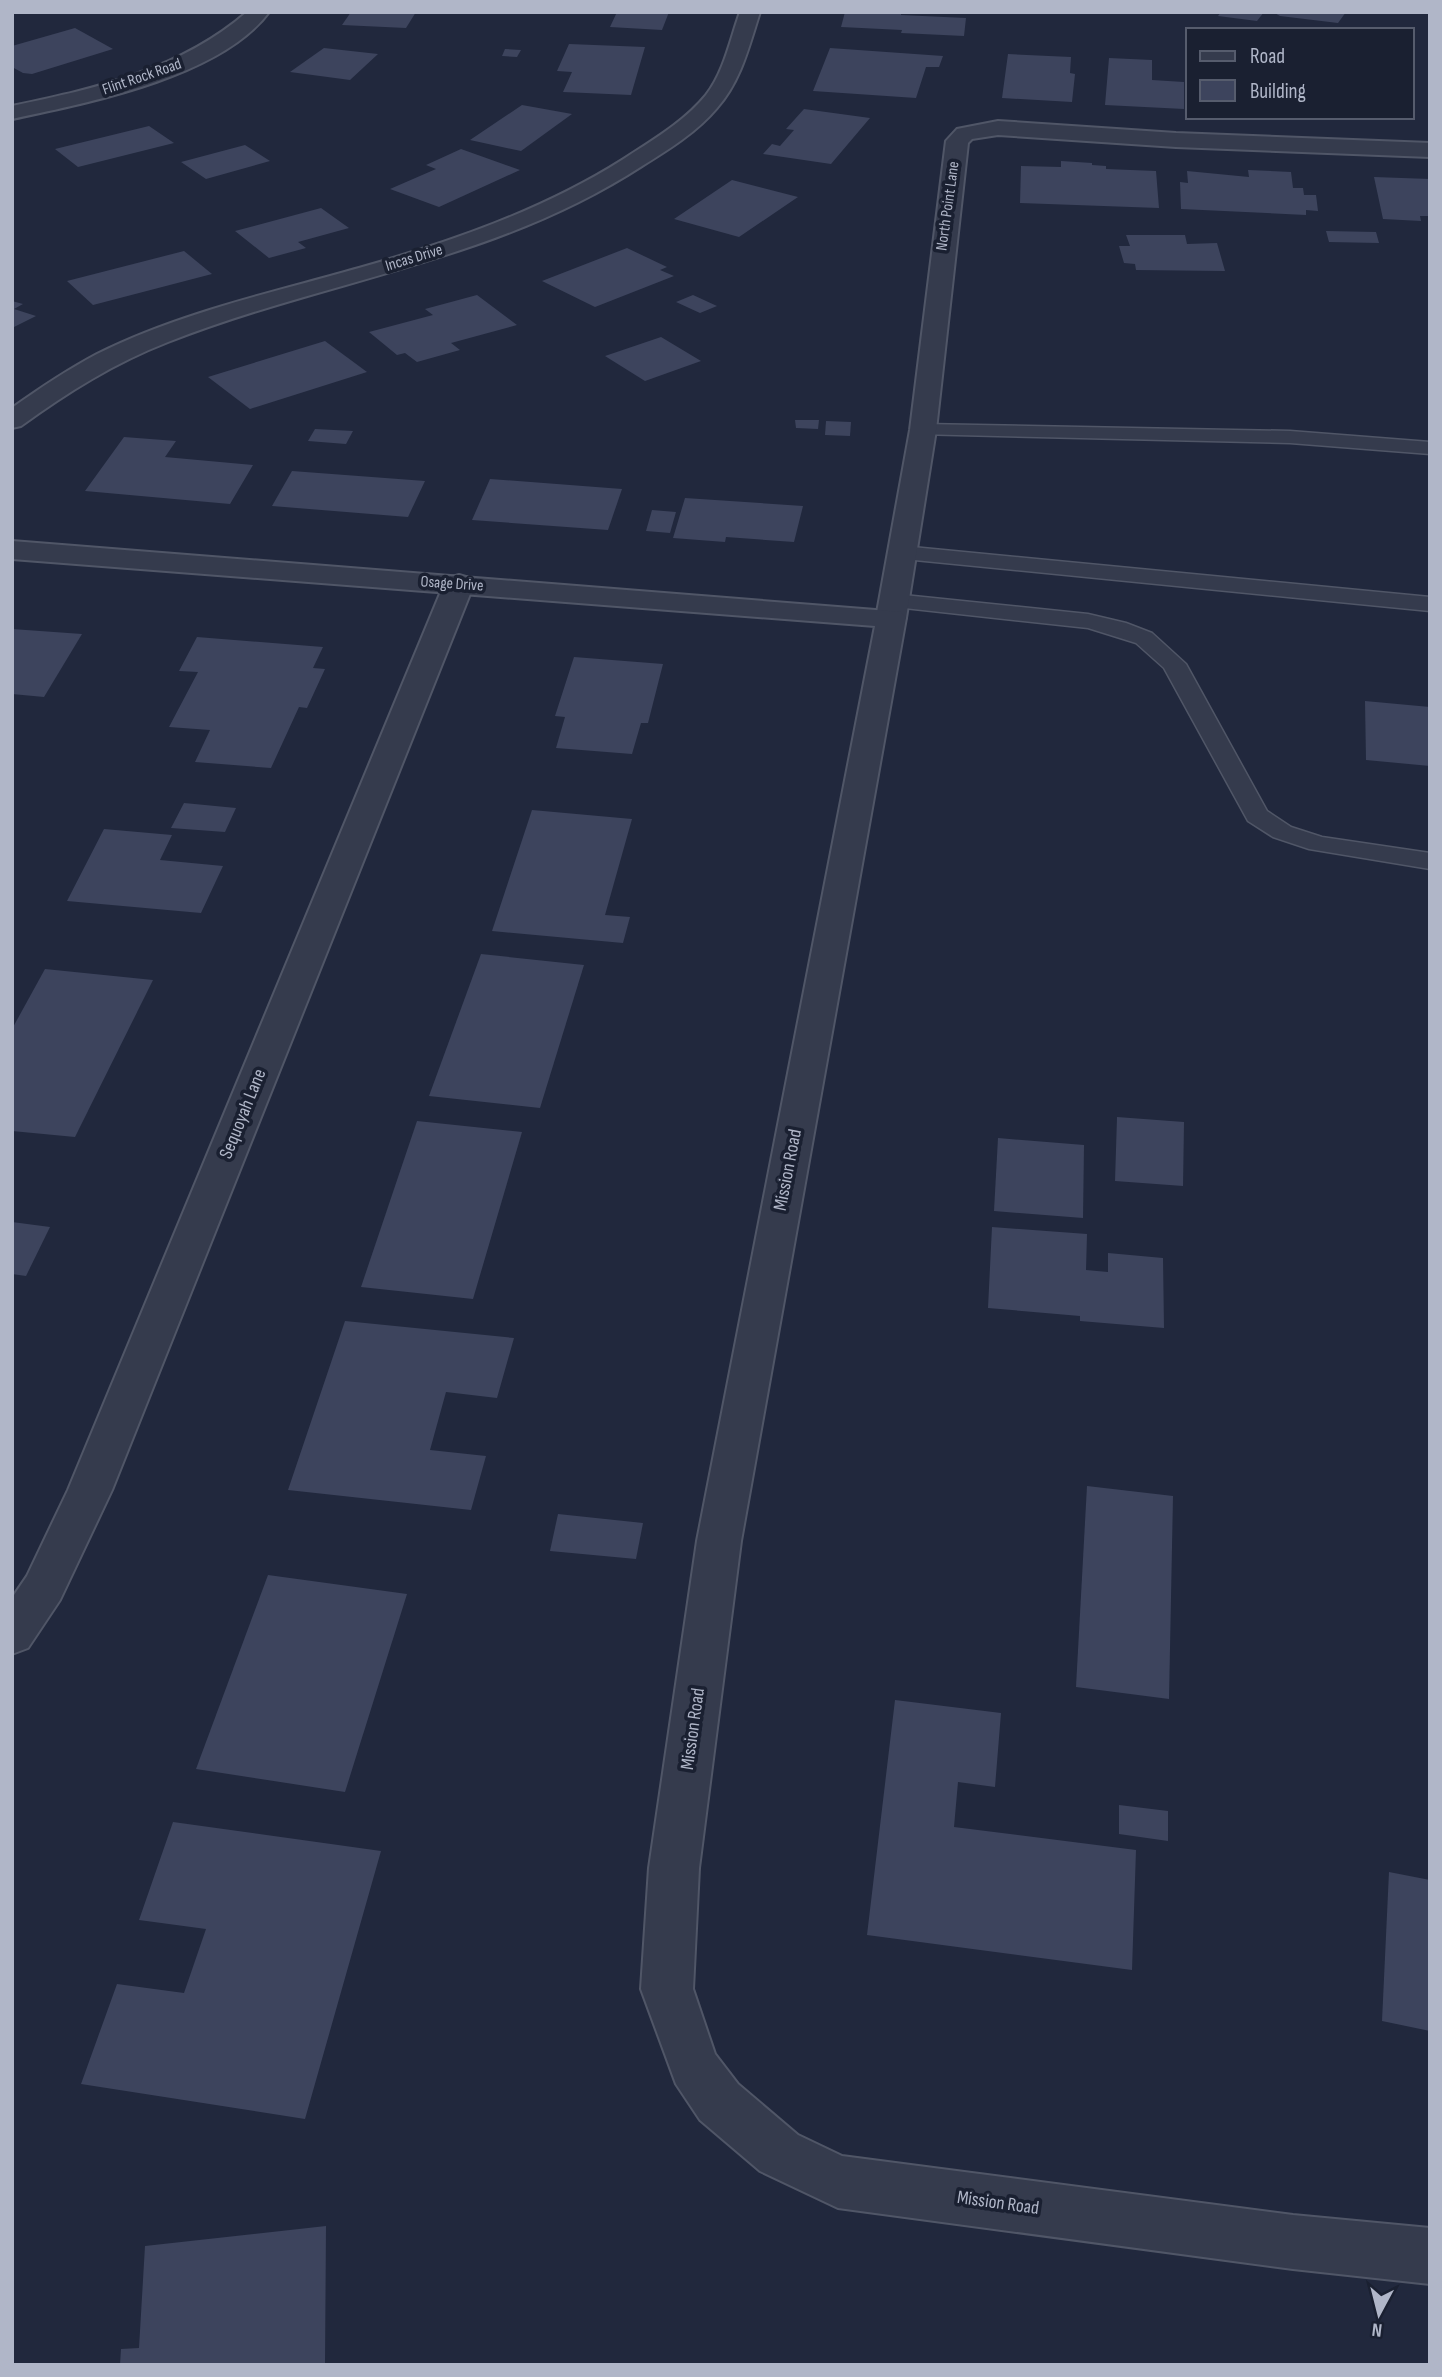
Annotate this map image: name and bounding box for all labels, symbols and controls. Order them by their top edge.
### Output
legend [1186,28,1414,119]
text: Road [1250,44,1285,69]
street label: Flint Rock Road [100,55,184,99]
text: Building [1250,79,1306,104]
street label: North Point Lane [932,160,964,252]
street label: Incas Drive [383,240,445,276]
street label: Osage Drive [420,572,484,596]
street label: Sequoyah Lane [215,1066,271,1162]
street label: Mission Road [769,1127,807,1213]
street label: Mission Road [676,1687,710,1771]
street label: Mission Road [956,2186,1040,2220]
north arrow [1344,2279,1414,2349]
text: N [1371,2317,1384,2341]

